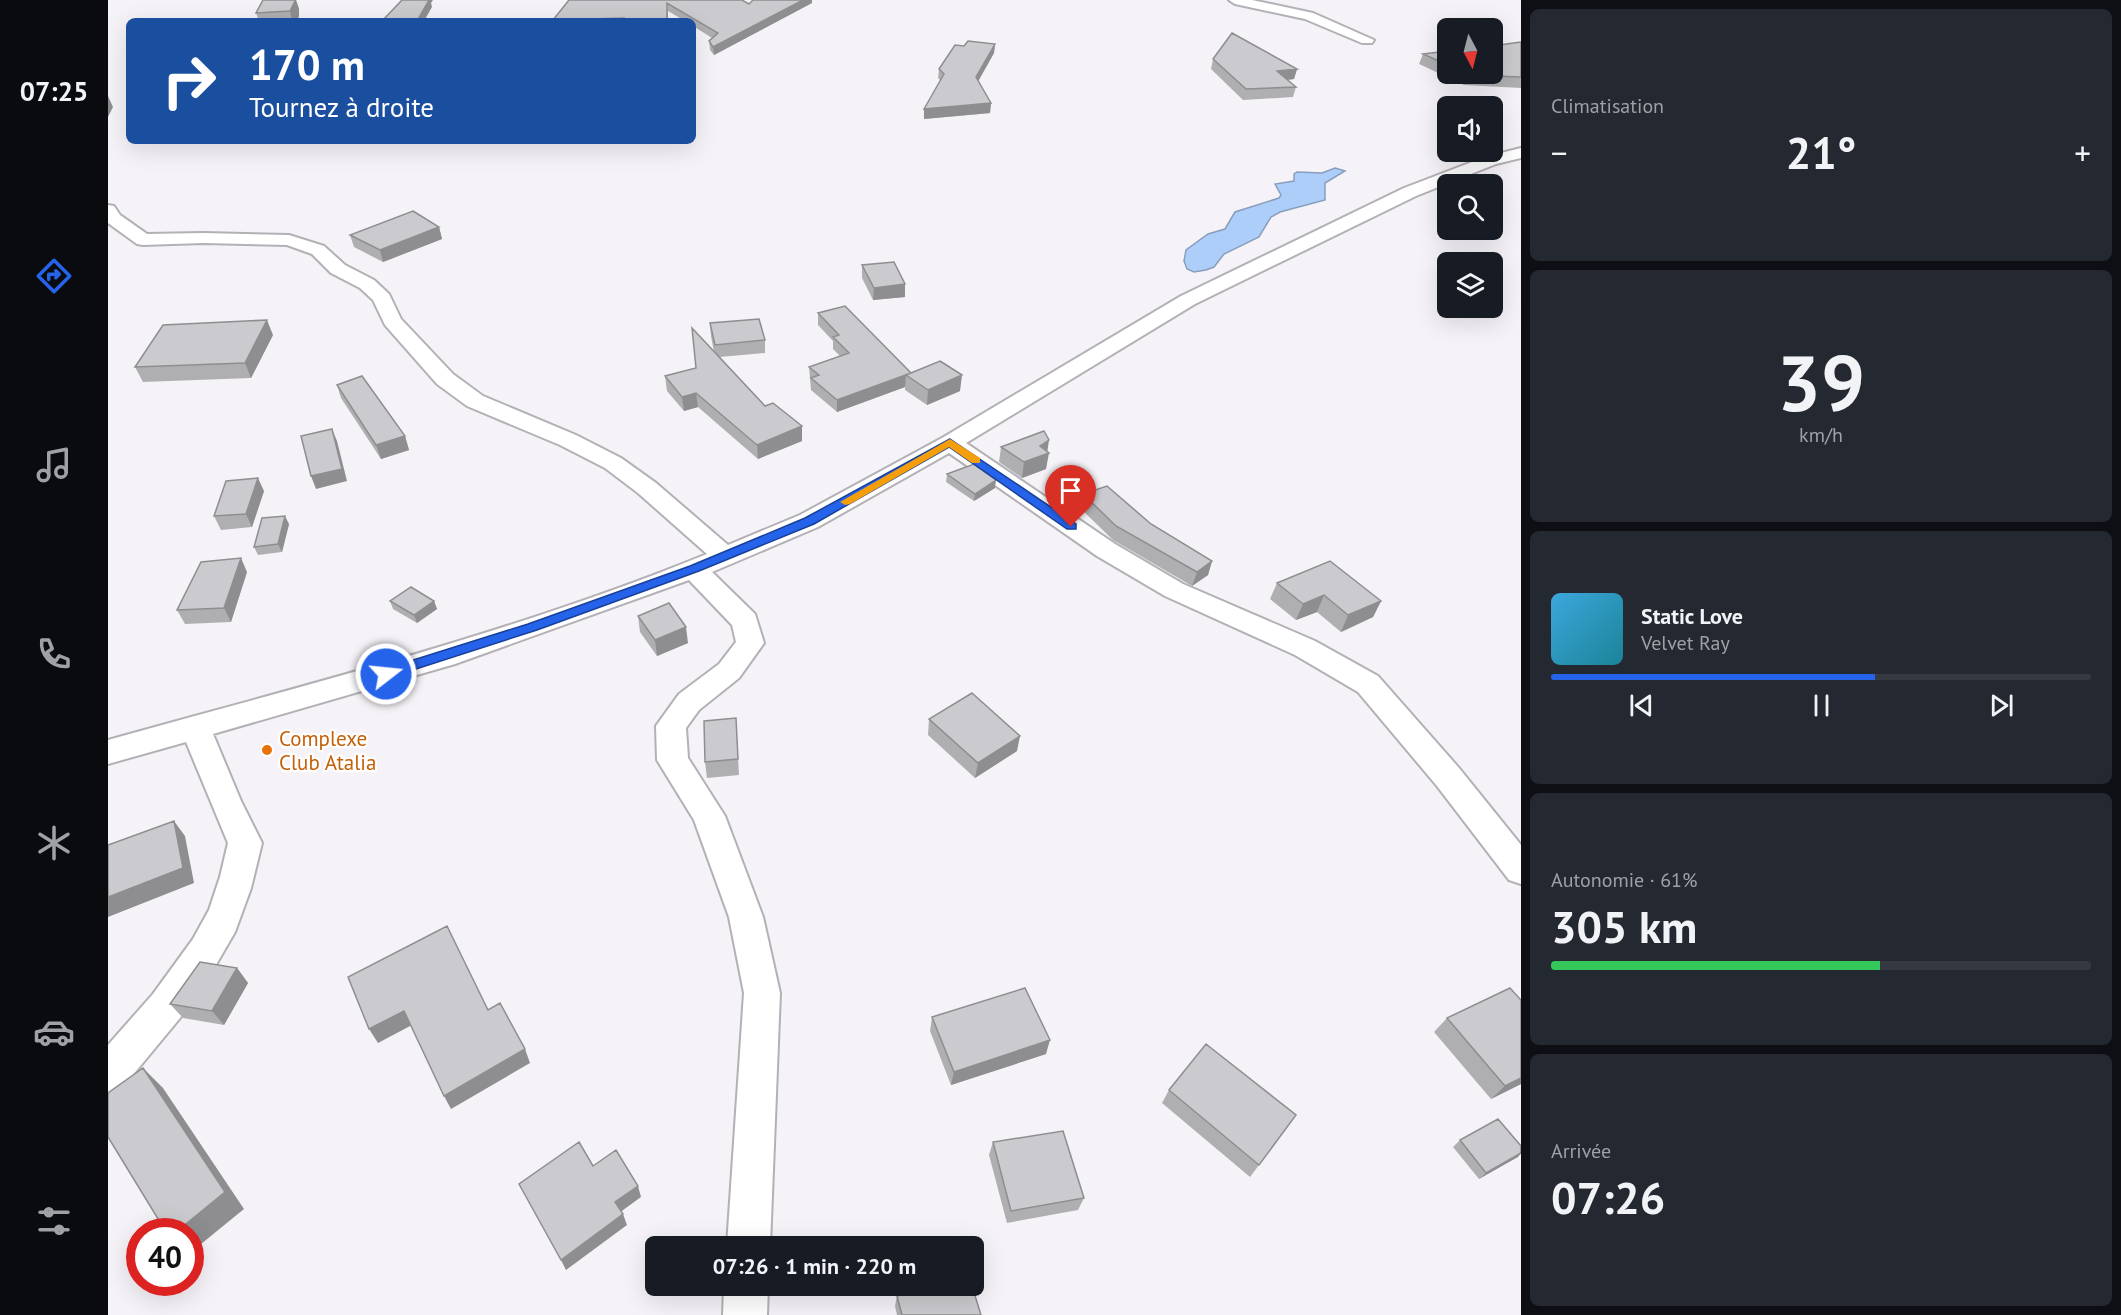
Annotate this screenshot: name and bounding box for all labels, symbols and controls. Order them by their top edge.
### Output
north arrow [1437,18,1503,84]
map controls [1437,18,1503,318]
text: 170 m [249,37,365,92]
icon: right [150,42,228,120]
text: 07:25 [20,74,88,108]
text: Tournez à droite [249,90,434,124]
text: Climatisation [1551,93,1664,119]
button: sound [1437,96,1503,162]
text: 21° [1786,123,1856,181]
text: − [1551,131,1568,174]
text: + [2074,131,2091,174]
button: search [1437,174,1503,240]
button: layers [1437,252,1503,318]
icon: directions [33,255,75,297]
text: 39 [1777,332,1865,433]
text: km/h [1799,422,1843,448]
icon: music [33,444,75,486]
pin [1045,465,1096,527]
icon: arrive [1054,474,1087,507]
text: Static Love [1641,602,1743,630]
text: Velvet Ray [1641,630,1730,656]
icon: phone [33,633,75,675]
position arrow [354,642,418,706]
icon: previous [1625,689,1658,722]
icon: pause [1805,689,1838,722]
icon: next [1985,689,2018,722]
place label: Complexe Club Atalia [279,725,376,776]
marker: Complexe Club Atalia [260,743,274,757]
icon: climate [33,822,75,864]
text: Autonomie · 61% [1551,867,1697,893]
text: 305 km [1551,897,1697,955]
icon: car [33,1011,75,1053]
text: Arrivée [1551,1138,1611,1164]
text: 07:26 [1551,1168,1665,1226]
icon: filters [33,1200,75,1242]
speed limit sign: 40 [126,1218,204,1296]
text: 07:26 · 1 min · 220 m [713,1252,916,1280]

